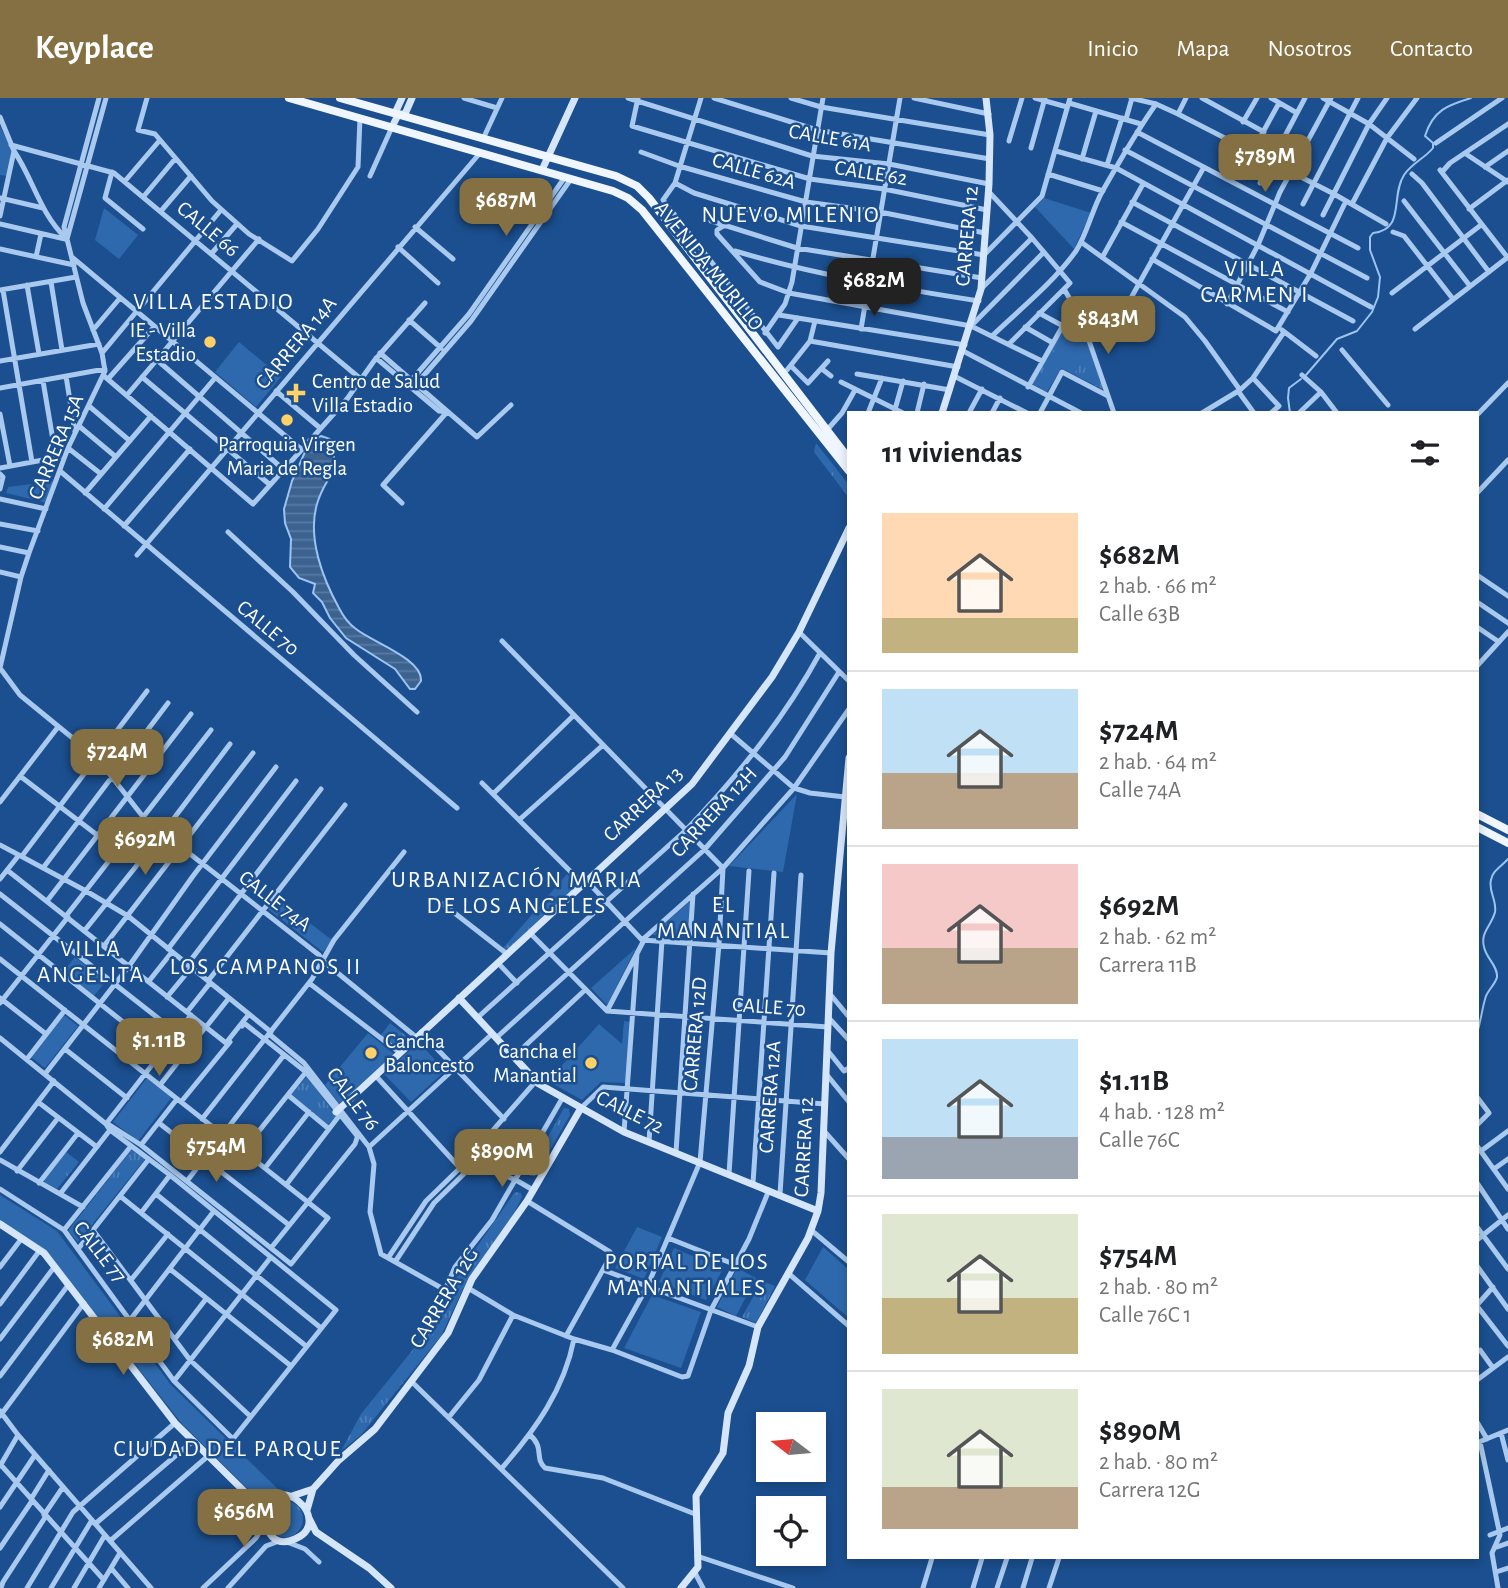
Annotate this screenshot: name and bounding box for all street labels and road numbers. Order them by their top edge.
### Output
street label: CALLE 61A [787,120,873,156]
street label: CALLE 62A [710,149,798,193]
street label: CALLE 62 [833,157,909,189]
street label: CARRERA 12 [952,185,982,287]
street label: CALLE 66 [173,197,243,261]
street label: AVENIDA MURILLO [651,197,767,335]
street label: CARRERA 14A [252,293,340,393]
street label: CARRERA 15A [24,391,88,503]
street label: CALLE 70 [233,596,303,660]
street label: CARRERA 13 [599,762,687,846]
street label: CARRERA 12H [667,763,761,861]
street label: CALLE 74A [235,867,315,935]
street label: CARRERA 12D [680,976,710,1092]
street label: CALLE 70 [731,994,807,1020]
street label: CARRERA 12A [756,1040,784,1154]
street label: CALLE 76 [323,1064,383,1134]
street label: CALLE 72 [593,1087,667,1137]
street label: CARRERA 12 [791,1096,817,1198]
street label: CALLE 77 [70,1217,130,1287]
street label: CARRERA 12G [406,1244,482,1352]

